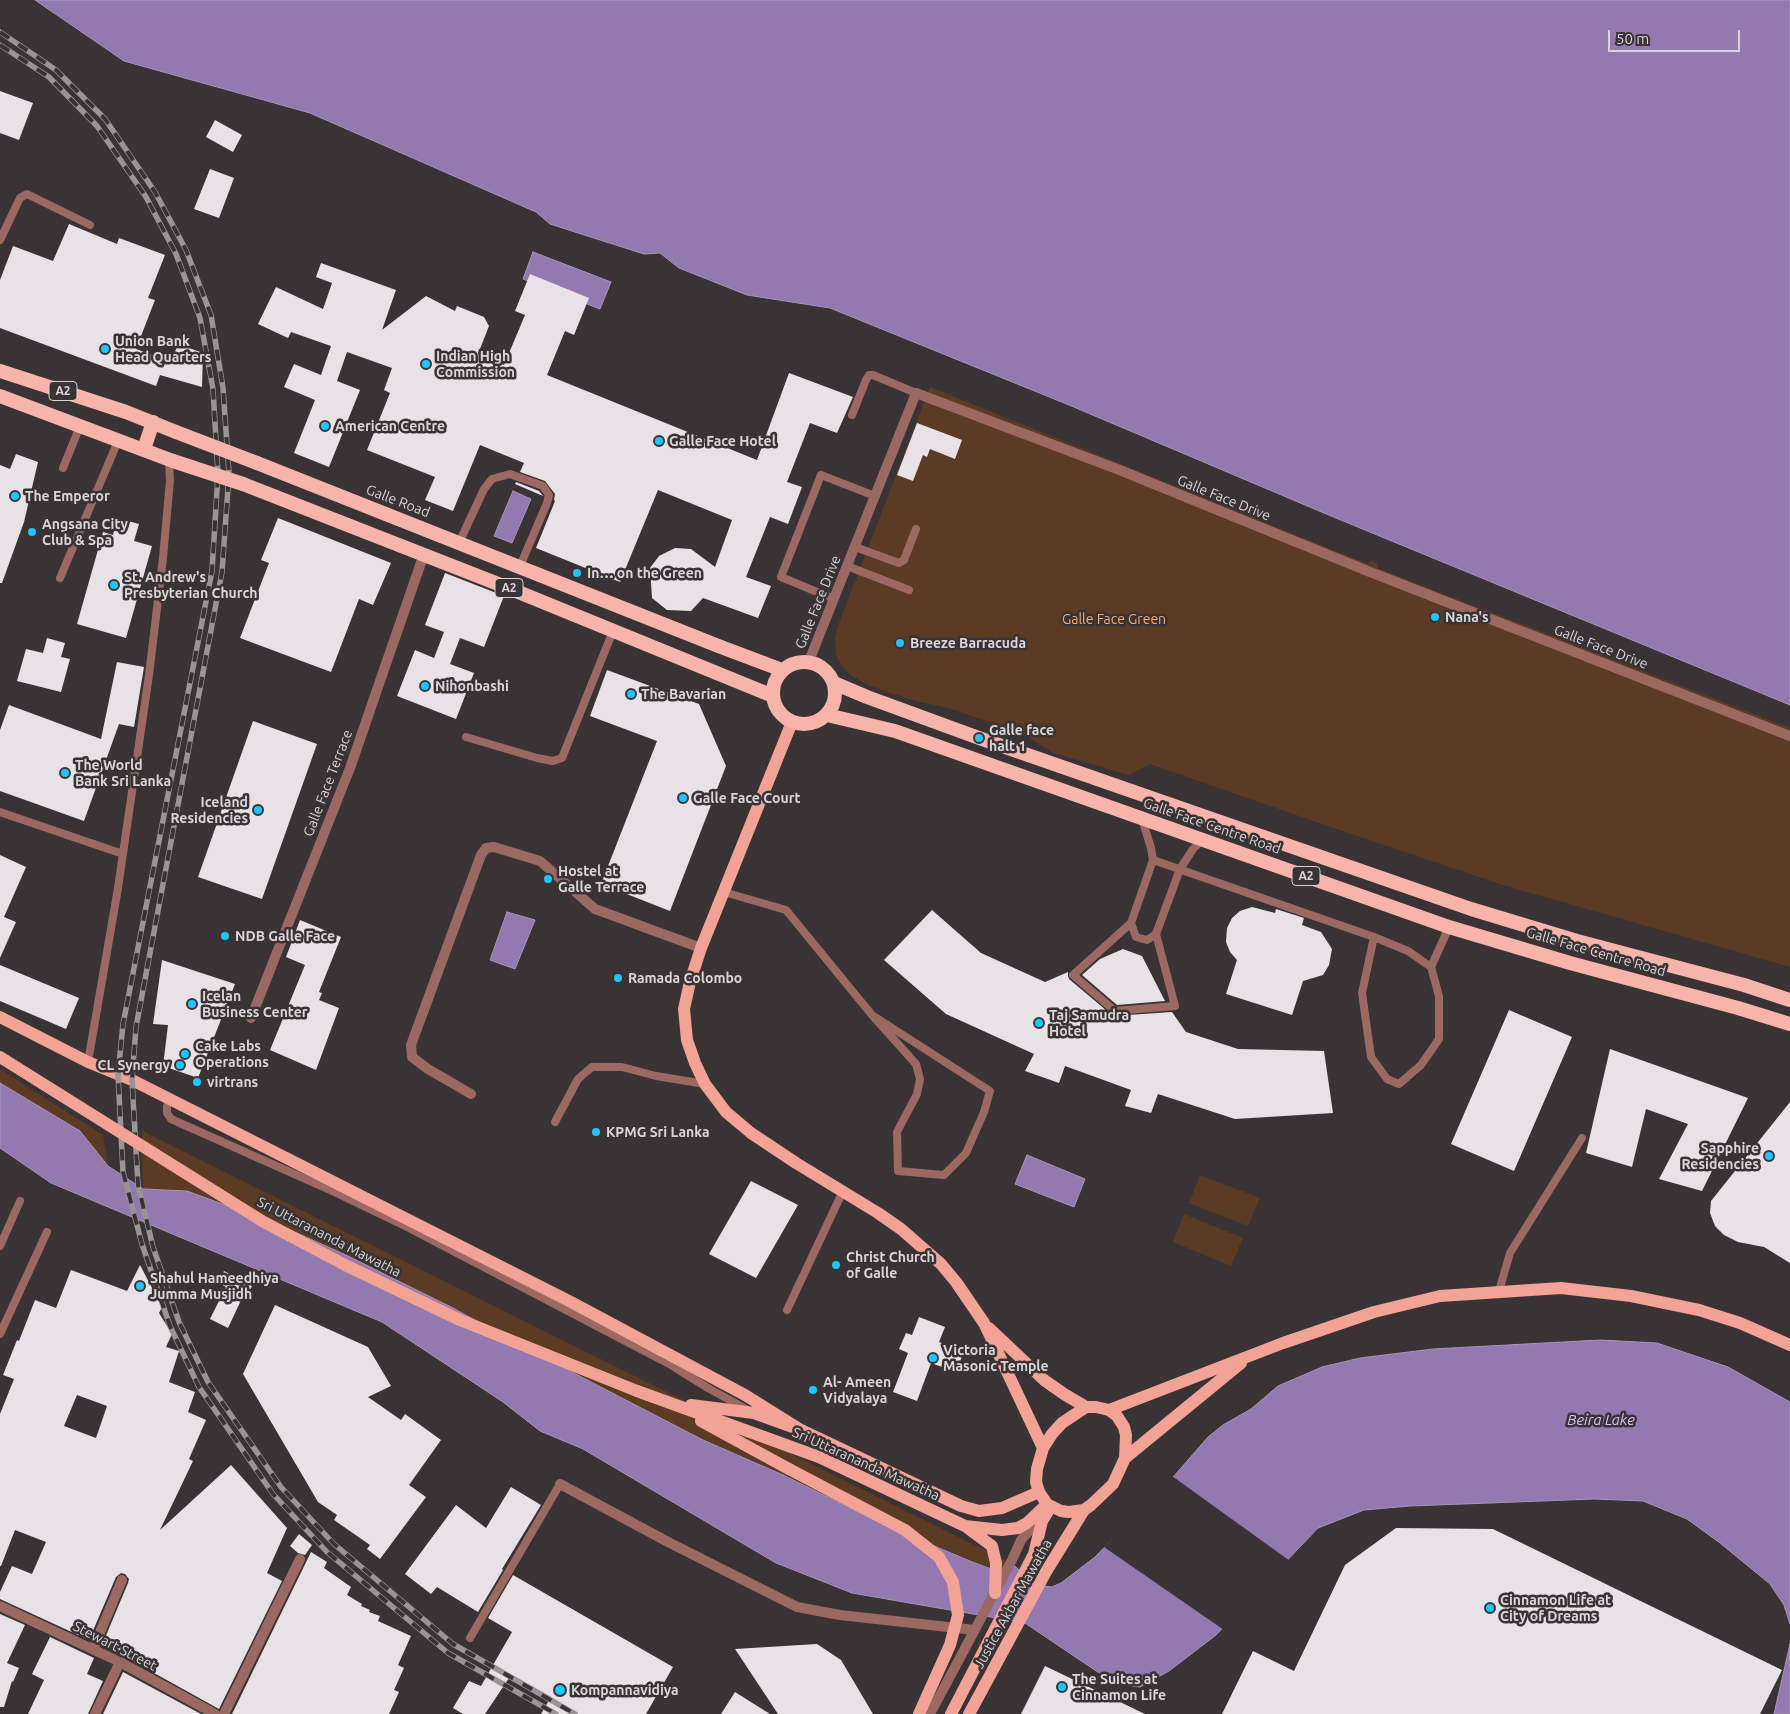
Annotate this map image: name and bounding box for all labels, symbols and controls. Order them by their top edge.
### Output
scale bar [1610,20,1742,52]
text: 50 m [1616,30,1649,47]
place label: Union Bank Head Quarters [115,333,211,366]
marker: Union Bank Head Quarters [99,343,111,355]
place label: Indian High Commission [436,348,515,381]
marker: Indian High Commission [420,358,432,370]
road number: A2 [49,382,77,401]
place label: American Centre [335,418,445,434]
marker: American Centre [319,420,331,432]
place label: Galle Face Hotel [669,433,776,449]
marker: Galle Face Hotel [653,435,665,447]
street label: Galle Face Drive [1175,472,1273,524]
street label: Galle Road [364,481,432,521]
place label: The Emperor [25,488,110,504]
marker: The Emperor [9,490,21,502]
place label: Angsana City Club & Spa [42,516,128,548]
marker: Angsana City Club & Spa [26,526,38,538]
street label: Galle Face Drive [792,553,844,651]
place label: In… on the Green [587,565,702,581]
marker: In… on the Green [571,567,583,579]
place label: St. Andrew's Presbyterian Church [124,569,258,602]
road number: A2 [495,578,523,598]
marker: St. Andrew's Presbyterian Church [108,579,120,591]
place label: Nana's [1445,609,1489,625]
park label: Galle Face Green [1062,611,1166,627]
marker: Nana's [1429,611,1441,623]
street label: Galle Face Drive [1552,621,1650,673]
place label: Breeze Barracuda [910,635,1026,651]
marker: Breeze Barracuda [894,637,906,649]
place label: Nihonbashi [435,678,509,694]
marker: Nihonbashi [419,680,431,692]
place label: The Bavarian [641,686,726,702]
marker: The Bavarian [625,688,637,700]
place label: Galle face halt 1 [989,722,1054,754]
street label: Galle Face Terrace [300,727,356,839]
marker: Galle face halt 1 [973,732,985,744]
place label: The World Bank Sri Lanka [75,757,171,790]
marker: The World Bank Sri Lanka [59,767,71,779]
place label: Galle Face Court [693,790,800,806]
marker: Galle Face Court [677,792,689,804]
place label: Iceland Residencies [170,794,248,826]
street label: Galle Face Centre Road [1141,795,1283,857]
marker: Iceland Residencies [252,804,264,816]
place label: Hostel at Galle Terrace [558,863,644,896]
road number: A2 [1292,866,1320,886]
marker: Hostel at Galle Terrace [542,873,554,885]
street label: Galle Face Centre Road [1524,924,1668,980]
place label: NDB Galle Face [235,928,335,944]
marker: NDB Galle Face [219,930,231,942]
place label: Ramada Colombo [628,970,742,986]
marker: Ramada Colombo [612,972,624,984]
place label: Icelan Business Center [202,988,307,1020]
marker: Icelan Business Center [186,998,198,1010]
place label: Taj Samudra Hotel [1049,1007,1129,1040]
marker: Taj Samudra Hotel [1033,1017,1045,1029]
place label: Cake Labs Operations [195,1038,269,1070]
marker: Cake Labs Operations [179,1048,191,1060]
place label: CL Synergy [97,1057,170,1073]
marker: CL Synergy [174,1059,186,1071]
place label: virtrans [207,1074,258,1090]
marker: virtrans [191,1076,203,1088]
place label: KPMG Sri Lanka [606,1124,710,1140]
marker: KPMG Sri Lanka [590,1126,602,1138]
place label: Sapphire Residencies [1681,1140,1759,1172]
marker: Sapphire Residencies [1763,1150,1775,1162]
street label: Sri Uttarananda Mawatha [254,1193,404,1281]
place label: Christ Church of Galle [846,1249,935,1282]
marker: Christ Church of Galle [830,1259,842,1271]
place label: Shahul Hameedhiya Jumma Musjidh [150,1270,279,1302]
marker: Shahul Hameedhiya Jumma Musjidh [134,1280,146,1292]
place label: Victoria Masonic Temple [943,1342,1049,1374]
marker: Victoria Masonic Temple [927,1352,939,1364]
place label: Al- Ameen Vidyalaya [823,1374,891,1406]
marker: Al- Ameen Vidyalaya [807,1384,819,1396]
water label: Beira Lake [1567,1411,1635,1429]
street label: Sri Uttarananda Mawatha [790,1424,942,1504]
street label: Justice Akbar Mawatha [970,1536,1056,1672]
place label: Cinnamon Life at City of Dreams [1500,1592,1611,1624]
marker: Cinnamon Life at City of Dreams [1484,1602,1496,1614]
street label: Stewart Street [70,1618,160,1674]
place label: The Suites at Cinnamon Life [1072,1671,1166,1704]
marker: The Suites at Cinnamon Life [1056,1681,1068,1693]
place label: Kompannavidiya [571,1682,679,1698]
marker: Kompannavidiya [553,1683,567,1697]

